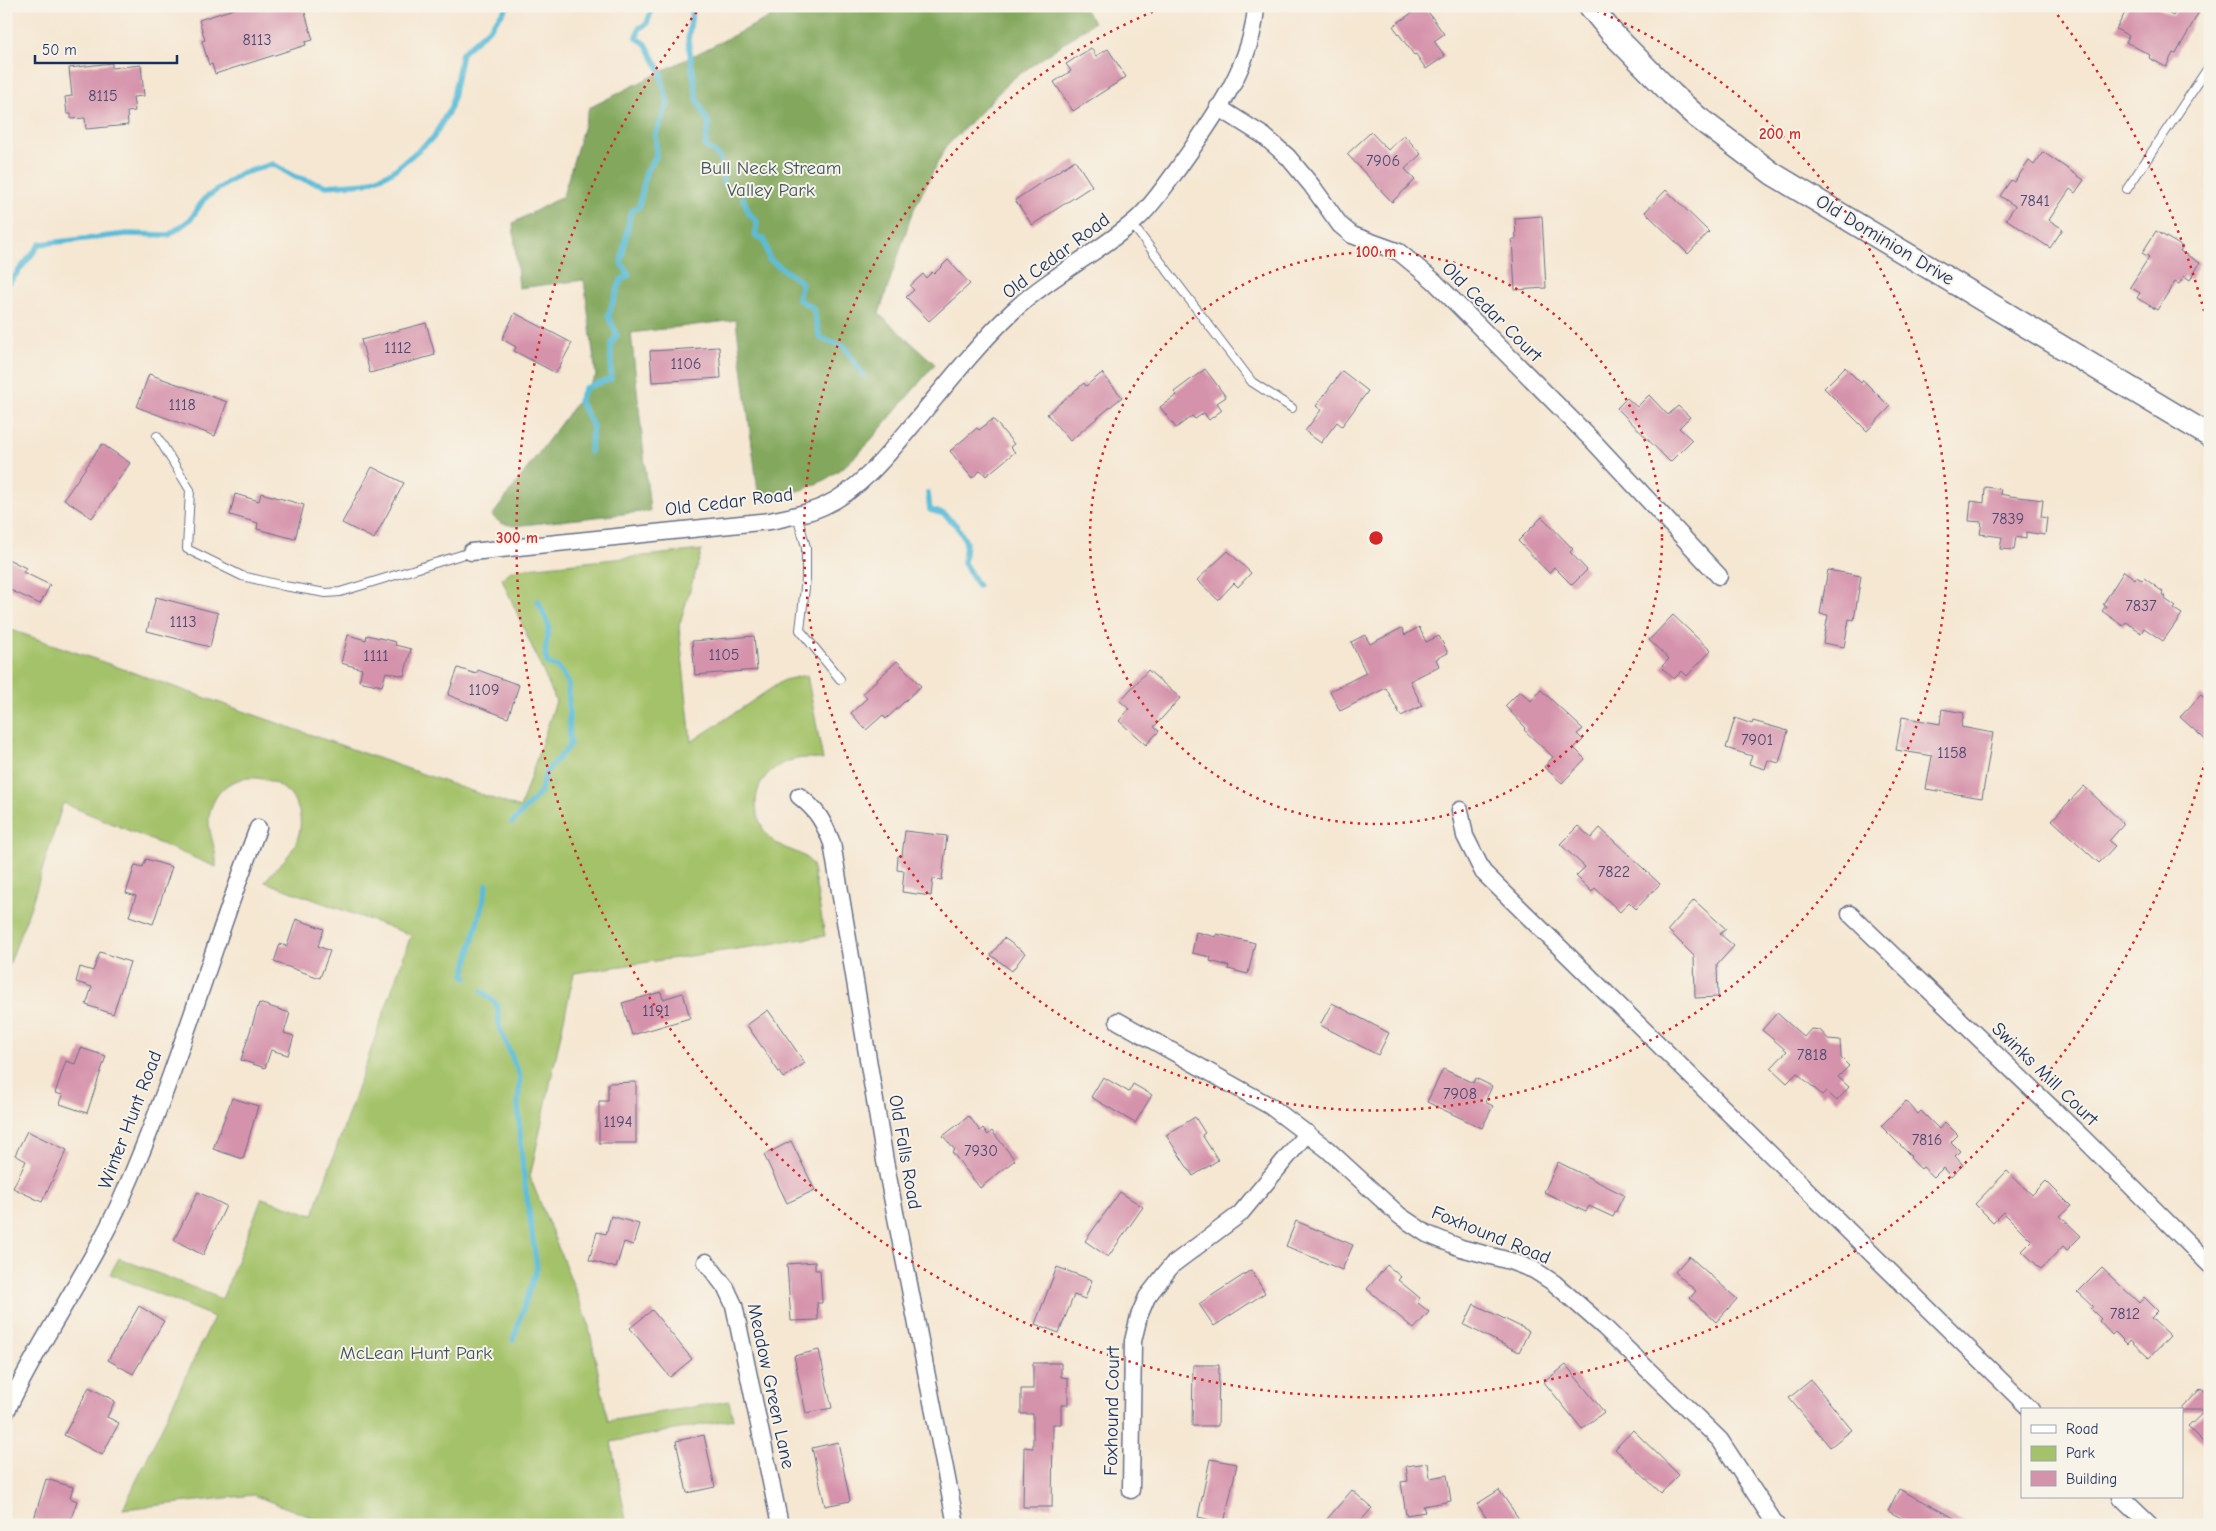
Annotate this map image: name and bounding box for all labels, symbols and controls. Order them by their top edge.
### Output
house number: 8113 [242,31,272,49]
scale bar [35,32,178,64]
text: 50 m [42,41,77,59]
house number: 8115 [88,87,118,105]
text: 200 m [1759,125,1801,143]
house number: 7906 [1366,152,1400,170]
park label: Bull Neck Stream Valley Park [700,157,842,201]
street label: Old Dominion Drive [1812,190,1958,290]
house number: 7841 [2020,192,2050,210]
street label: Old Cedar Road [998,208,1114,304]
text: 100 m [1356,243,1396,261]
street label: Old Cedar Court [1437,257,1547,367]
house number: 1112 [384,339,412,357]
house number: 1106 [670,355,702,373]
house number: 1118 [168,396,196,414]
street label: Old Cedar Road [664,483,794,521]
house number: 7839 [1992,510,2024,528]
text: 300 m [496,529,538,547]
centre of rings [1367,529,1385,547]
house number: 7837 [2125,597,2157,615]
house number: 1113 [169,613,197,631]
house number: 1105 [708,646,740,664]
house number: 1111 [363,647,389,665]
house number: 1109 [469,681,499,699]
house number: 7901 [1741,731,1773,749]
house number: 1158 [1937,744,1967,762]
house number: 7822 [1598,863,1630,881]
house number: 1191 [642,1002,670,1020]
street label: Swinks Mill Court [1987,1018,2103,1131]
house number: 7818 [1797,1046,1827,1064]
street label: Winter Hunt Road [94,1048,166,1192]
house number: 7908 [1443,1085,1477,1103]
street label: Old Falls Road [884,1093,926,1211]
house number: 1194 [604,1113,632,1131]
house number: 7816 [1912,1131,1942,1149]
house number: 7930 [964,1142,998,1160]
street label: Foxhound Road [1428,1201,1554,1269]
street label: Meadow Green Lane [743,1301,799,1471]
house number: 7812 [2110,1305,2140,1323]
park label: McLean Hunt Park [340,1342,493,1364]
street label: Foxhound Court [1100,1345,1124,1476]
legend [2021,1408,2184,1498]
text: Road [2066,1420,2098,1438]
text: Park [2066,1444,2095,1462]
text: Building [2066,1470,2117,1488]

